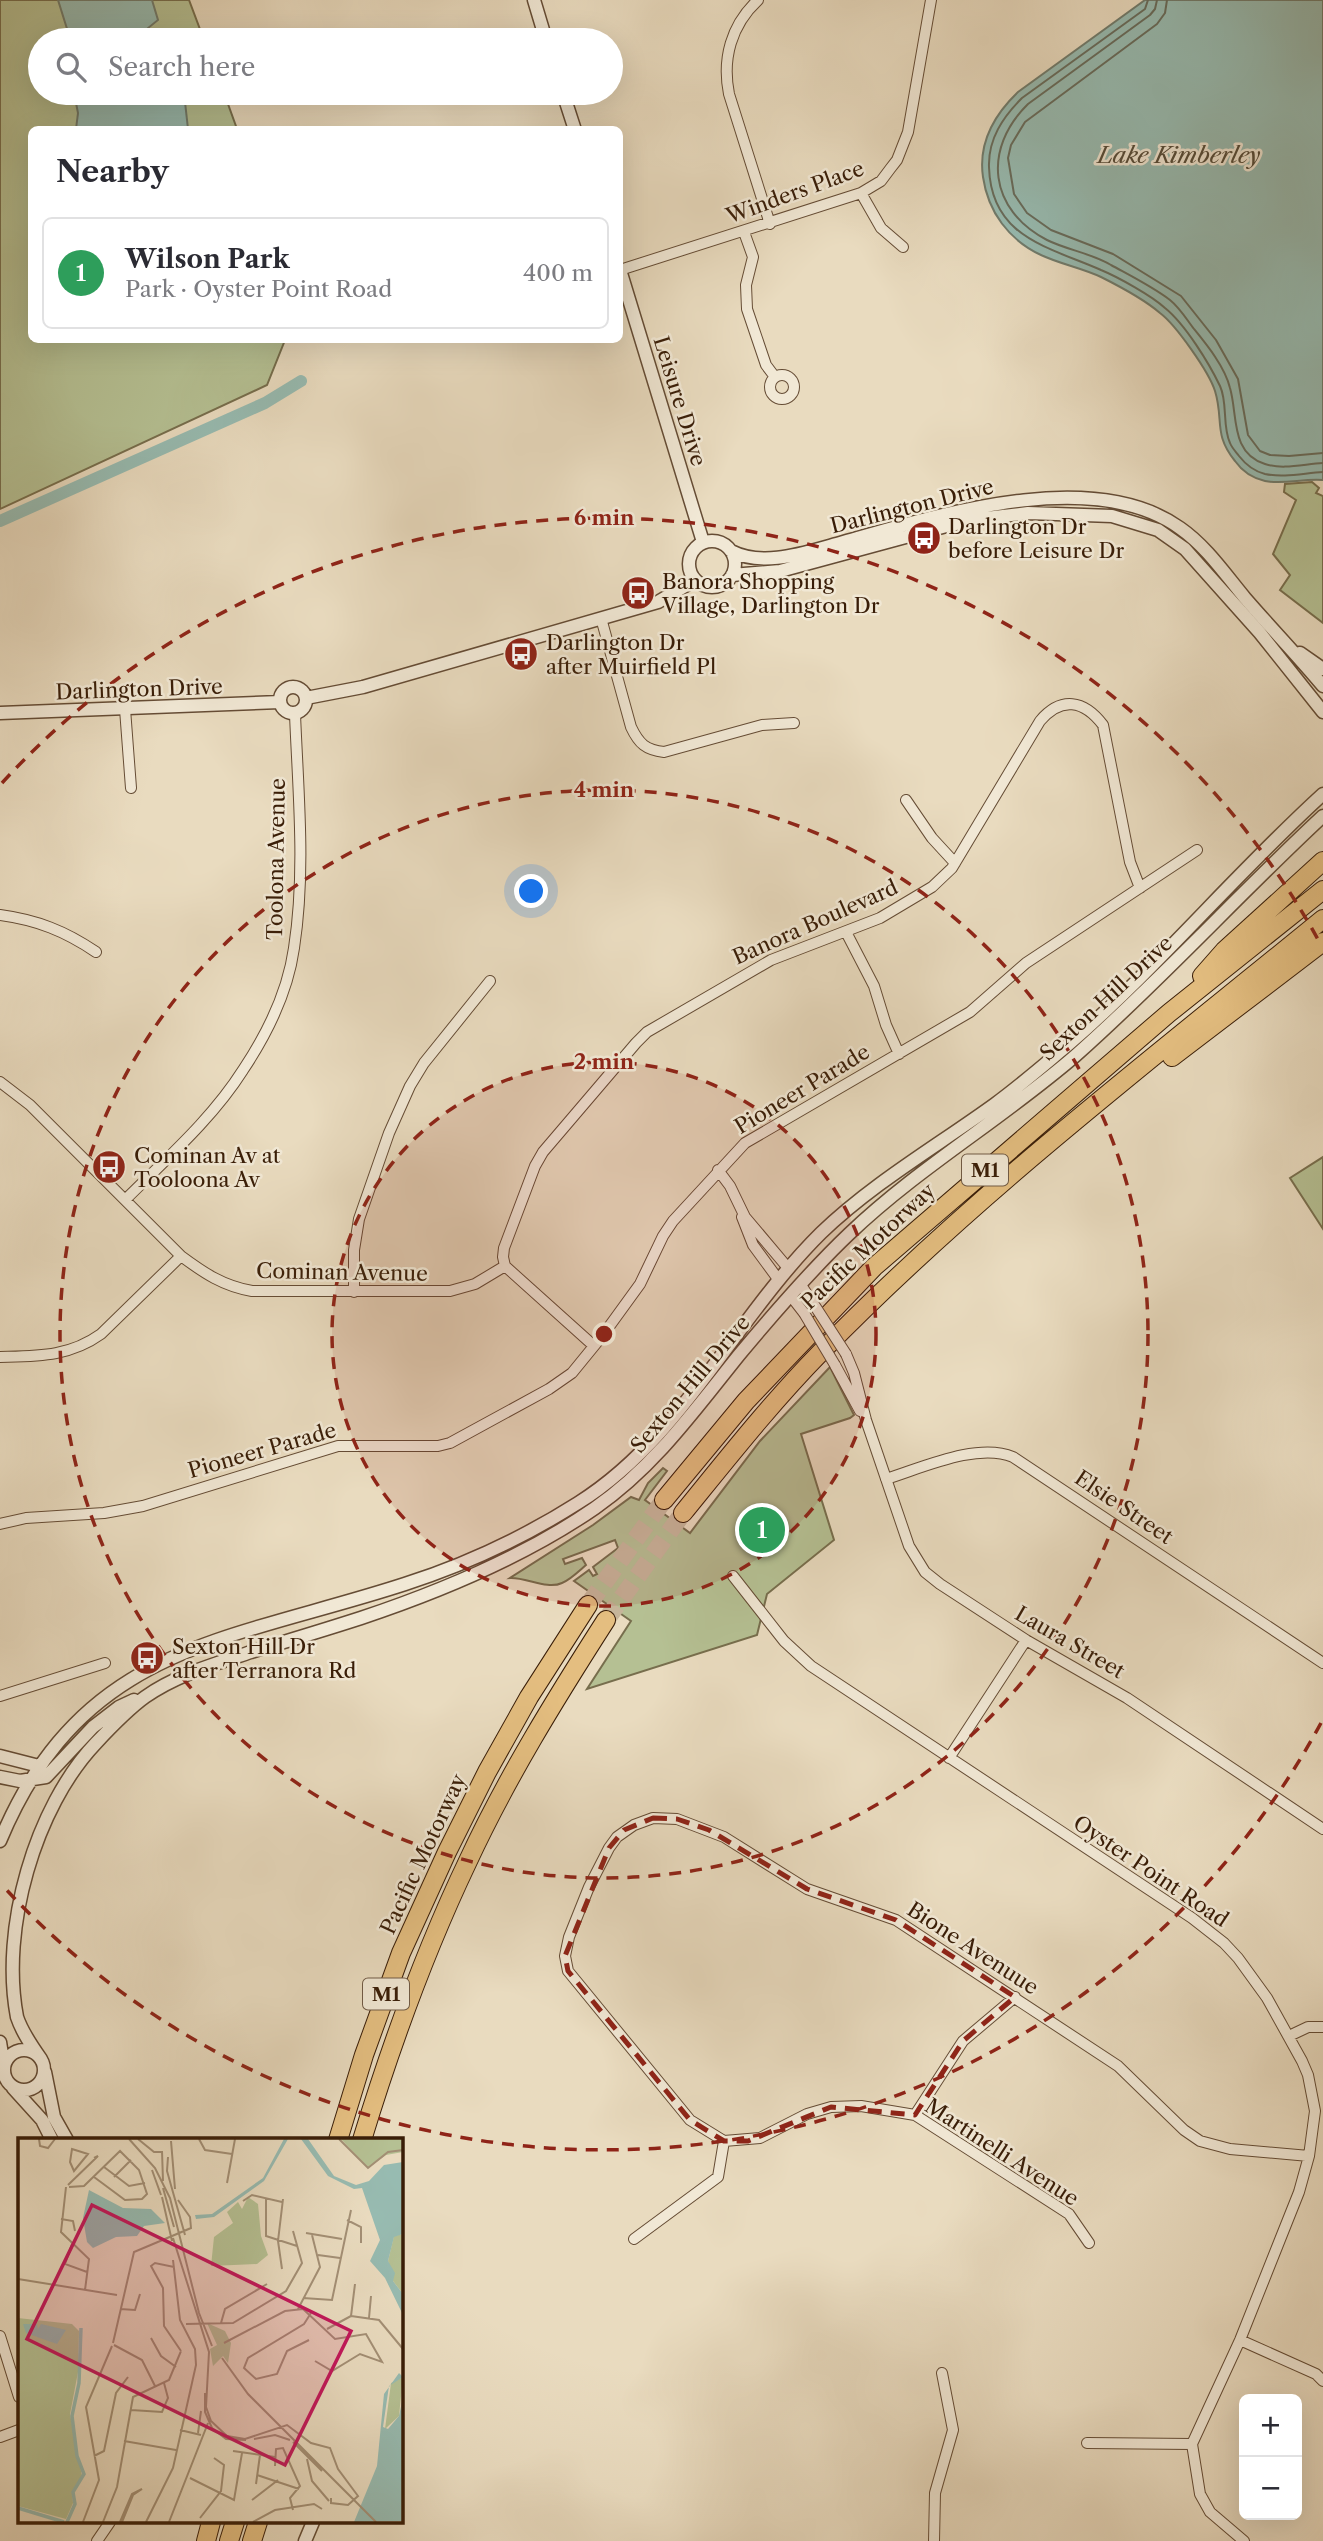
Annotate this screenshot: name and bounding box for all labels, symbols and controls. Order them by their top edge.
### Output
search box [28,28,623,105]
icon: search [52,48,90,86]
text: Search here [108,51,255,83]
water label: Lake Kimberley [1095,141,1261,169]
text: Nearby [56,153,169,190]
street label: Winders Place [722,156,867,229]
text: Wilson Park [125,243,290,275]
text: 1 [76,259,86,287]
text: 400 m [523,259,593,287]
text: Park · Oyster Point Road [125,275,392,303]
street label: Leisure Drive [648,333,712,469]
street label: Darlington Drive [828,474,996,538]
text: 6 min [574,505,635,530]
place label: Darlington Dr before Leisure Dr [948,514,1124,563]
bus stop icon: Darlington Dr before Leisure Dr [905,519,943,557]
place label: Banora Shopping Village, Darlington Dr [661,569,880,618]
bus stop icon: Banora Shopping Village, Darlington Dr [619,574,657,612]
place label: Darlington Dr after Muirfield Pl [546,630,716,679]
bus stop icon: Darlington Dr after Muirfield Pl [502,635,540,673]
street label: Darlington Drive [55,674,223,704]
text: 4 min [574,777,635,802]
street label: Toolona Avenue [262,778,290,940]
your location [514,874,548,908]
street label: Banora Boulevard [729,874,902,970]
street label: Sexton Hill Drive [1035,930,1177,1066]
street label: Pioneer Parade [730,1039,874,1139]
text: 2 min [574,1049,635,1074]
place label: Cominan Av at Tooloona Av [134,1143,281,1192]
bus stop icon: Cominan Av at Tooloona Av [90,1148,128,1186]
road number: M1 [962,1154,1008,1186]
street label: Pacific Motorway [796,1177,940,1314]
street label: Cominan Avenue [256,1258,428,1286]
street label: Sexton Hill Drive [625,1310,755,1458]
centre of rings [592,1322,616,1346]
street label: Pioneer Parade [185,1417,339,1483]
street label: Elsie Street [1070,1465,1178,1549]
pin: 1 [739,1504,785,1556]
street label: Laura Street [1011,1601,1130,1684]
place label: Sexton Hill Dr after Terranora Rd [172,1634,357,1683]
bus stop icon: Sexton Hill Dr after Terranora Rd [128,1639,166,1677]
street label: Pacific Motorway [375,1770,471,1938]
street label: Oyster Point Road [1069,1810,1233,1932]
street label: Bione Avenuue [903,1896,1043,2000]
road number: M1 [363,1978,409,2010]
street label: Martinelli Avenue [921,2093,1083,2211]
inset map [18,2138,402,2524]
map controls [1239,2394,1302,2520]
button: + [1239,2394,1302,2457]
button: − [1239,2457,1302,2520]

